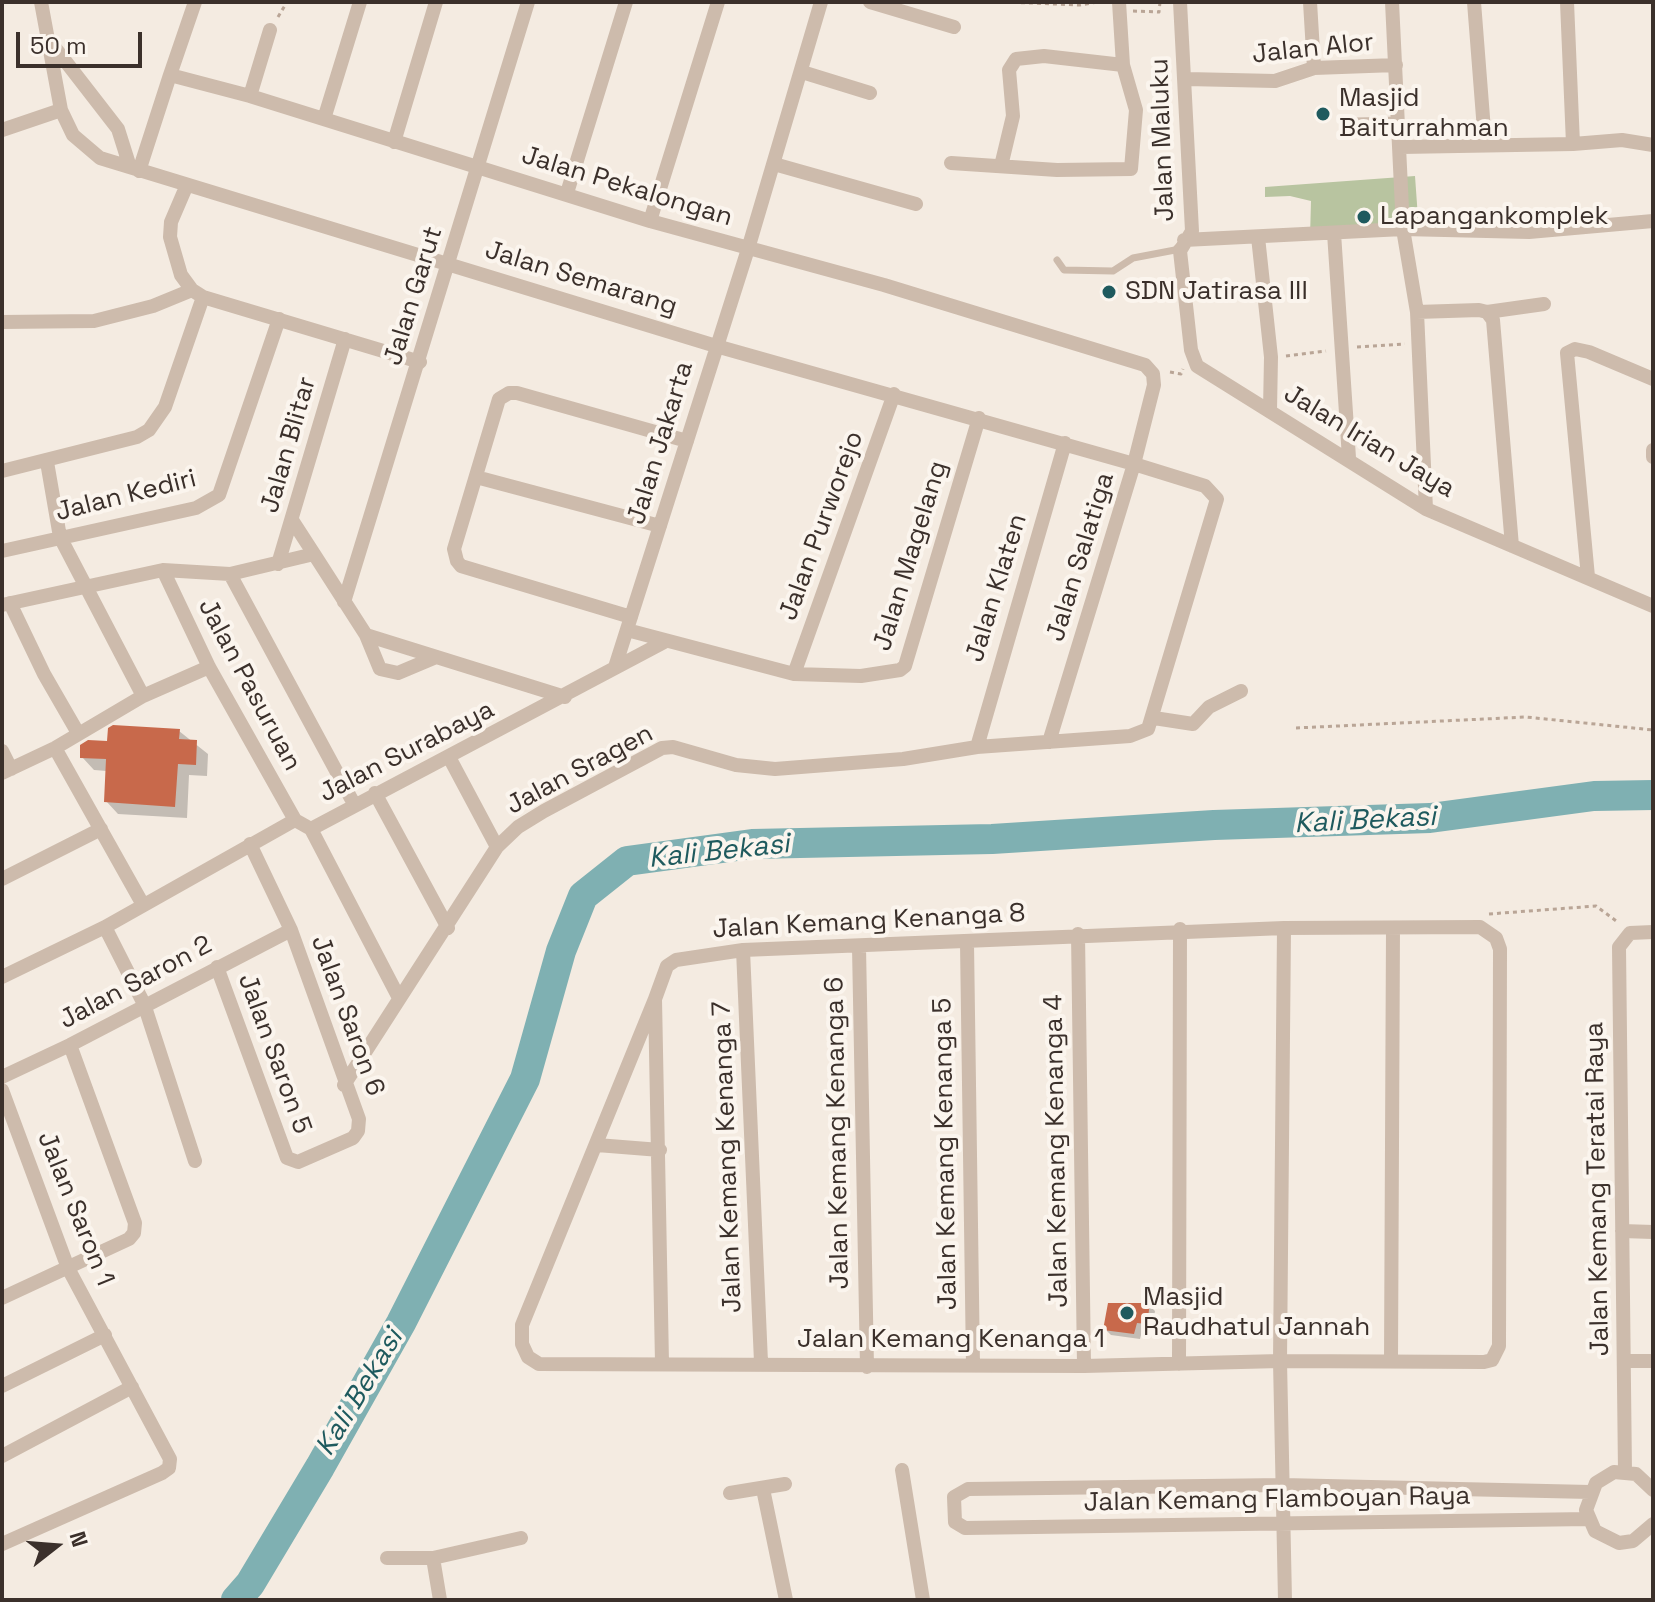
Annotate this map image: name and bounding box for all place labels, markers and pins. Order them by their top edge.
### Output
place label: Masjid Baiturrahman [1339,83,1509,144]
marker: Masjid Baiturrahman [1314,105,1332,123]
place label: Lapangankomplek [1380,201,1609,233]
marker: Lapangankomplek [1355,208,1373,226]
place label: SDN Jatirasa III [1125,276,1308,308]
marker: SDN Jatirasa III [1100,283,1118,301]
place label: Masjid Raudhatul Jannah [1143,1282,1370,1344]
marker: Masjid Raudhatul Jannah [1118,1304,1136,1322]

